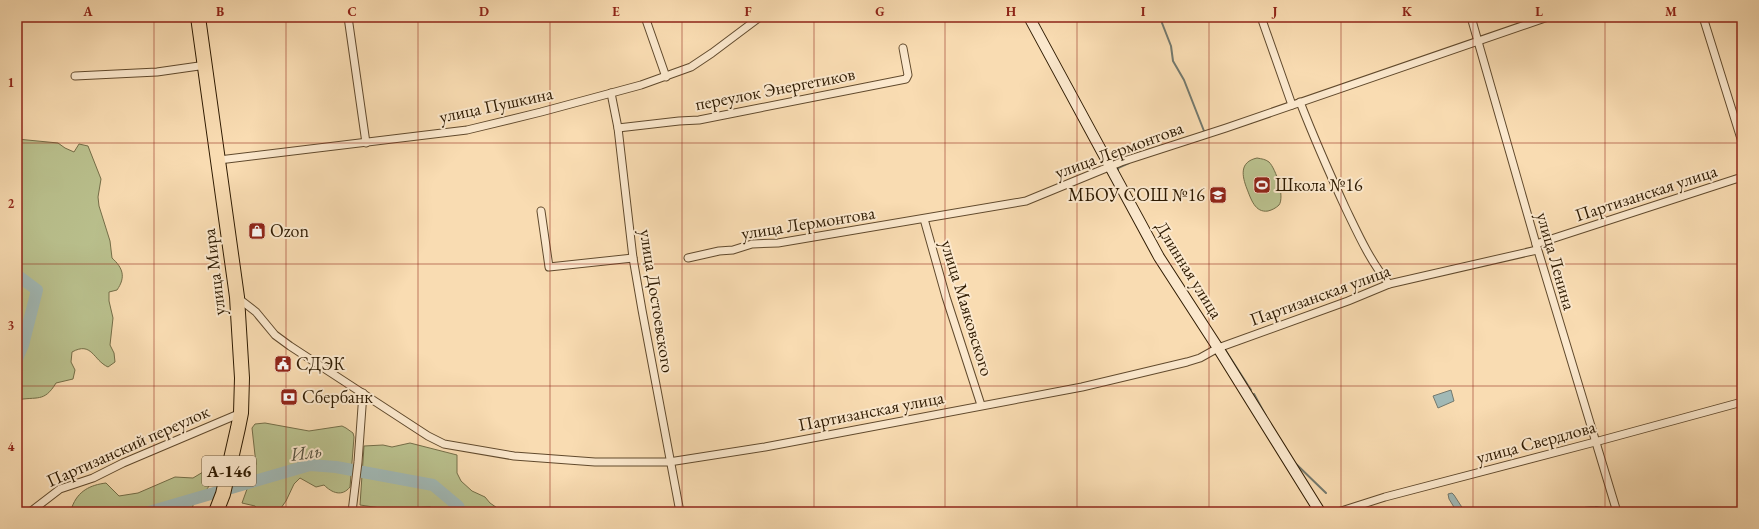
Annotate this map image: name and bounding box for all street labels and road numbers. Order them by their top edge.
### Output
street label: переулок Энергетиков [693,62,857,115]
street label: улица Пушкина [437,81,556,128]
street label: улица Лермонтова [1051,115,1187,183]
street label: Партизанская улица [1572,158,1721,226]
street label: улица Лермонтова [739,200,877,244]
street label: улица Ленина [1532,209,1582,313]
street label: Длинная улица [1150,217,1229,323]
street label: улица Мира [197,226,230,317]
street label: улица Достоевского [635,228,680,374]
street label: улица Маяковского [936,237,999,379]
street label: Партизанская улица [1246,258,1394,331]
street label: Партизанская улица [796,385,947,436]
street label: Партизанский переулок [43,399,213,492]
street label: улица Свердлова [1474,414,1599,468]
road number: А-146 [202,456,256,486]

